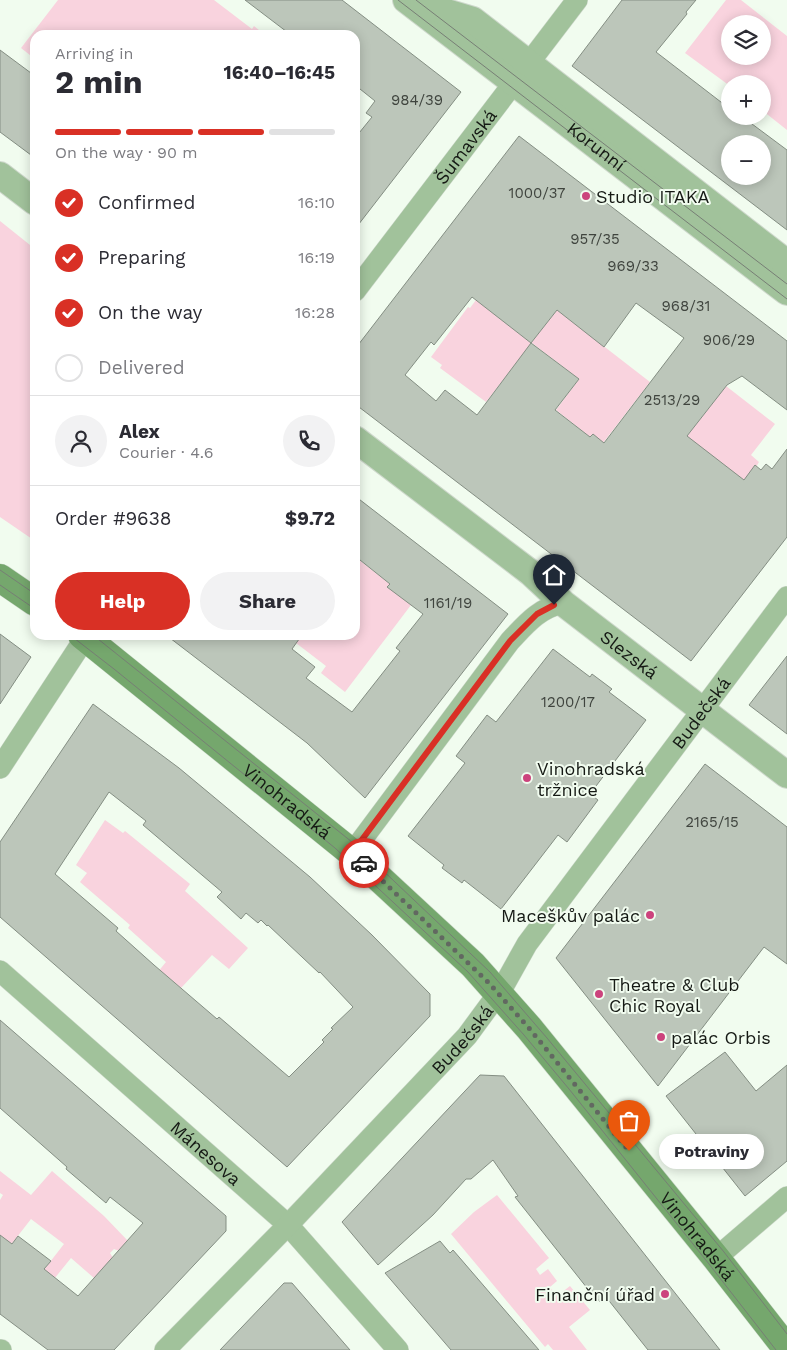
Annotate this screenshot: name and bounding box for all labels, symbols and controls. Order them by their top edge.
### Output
map controls [721,15,771,185]
button: layers [721,15,771,65]
text: Arriving in [55,44,133,63]
text: 16:40–16:45 [223,61,335,84]
text: 2 min [55,63,143,101]
button: + [721,75,771,125]
house number: 984/39 [391,91,443,109]
street label: Šumavská [430,105,501,188]
street label: Korunní [563,117,630,175]
button: − [721,135,771,185]
text: On the way · 90 m [55,143,198,162]
house number: 1000/37 [509,184,565,202]
place label: Studio ITAKA [596,186,709,207]
icon: check [55,189,83,217]
marker: Studio ITAKA [580,190,592,202]
text: Confirmed [98,191,195,214]
text: 16:10 [298,193,335,212]
house number: 957/35 [570,230,620,248]
icon: check [55,244,83,272]
text: Preparing [98,246,185,269]
text: 16:19 [298,248,335,267]
house number: 969/33 [607,257,659,275]
house number: 968/31 [662,297,710,315]
icon: check [55,299,83,327]
text: On the way [98,301,202,324]
text: 16:28 [295,303,335,322]
house number: 906/29 [703,331,755,349]
text: Delivered [98,356,185,379]
house number: 2513/29 [644,391,700,409]
button: person [55,415,107,467]
button: phone [283,415,335,467]
text: Alex [119,420,160,443]
text: Courier · 4.6 [119,443,214,462]
text: Order #9638 [55,507,171,530]
text: $9.72 [285,507,335,530]
pin [533,554,575,605]
icon: home [540,561,568,589]
button: Help [55,572,190,630]
button: Share [200,572,335,630]
house number: 1161/19 [424,594,472,612]
street label: Slezská [597,625,662,683]
street label: Budečská [667,672,734,753]
house number: 1200/17 [541,693,595,711]
place label: Vinohradská tržnice [537,758,645,800]
street label: Vinohradská [239,759,336,843]
marker: Vinohradská tržnice [521,772,533,784]
house number: 2165/15 [685,813,739,831]
courier [339,838,389,888]
icon: car [350,849,378,877]
place label: Maceškův palác [501,905,640,926]
marker: Maceškův palác [644,909,656,921]
place label: Theatre & Club Chic Royal [609,974,740,1016]
marker: Theatre & Club Chic Royal [593,988,605,1000]
street label: Budečská [426,1000,497,1078]
place label: palác Orbis [671,1027,771,1048]
marker: palác Orbis [655,1031,667,1043]
pin [608,1100,650,1151]
icon: bag [615,1107,643,1135]
street label: Mánesova [167,1116,246,1189]
callout: Potraviny [659,1134,764,1168]
text: Potraviny [674,1142,749,1161]
street label: Vinohradská [656,1187,740,1284]
place label: Finanční úřad [535,1284,655,1305]
marker: Finanční úřad [659,1288,671,1300]

